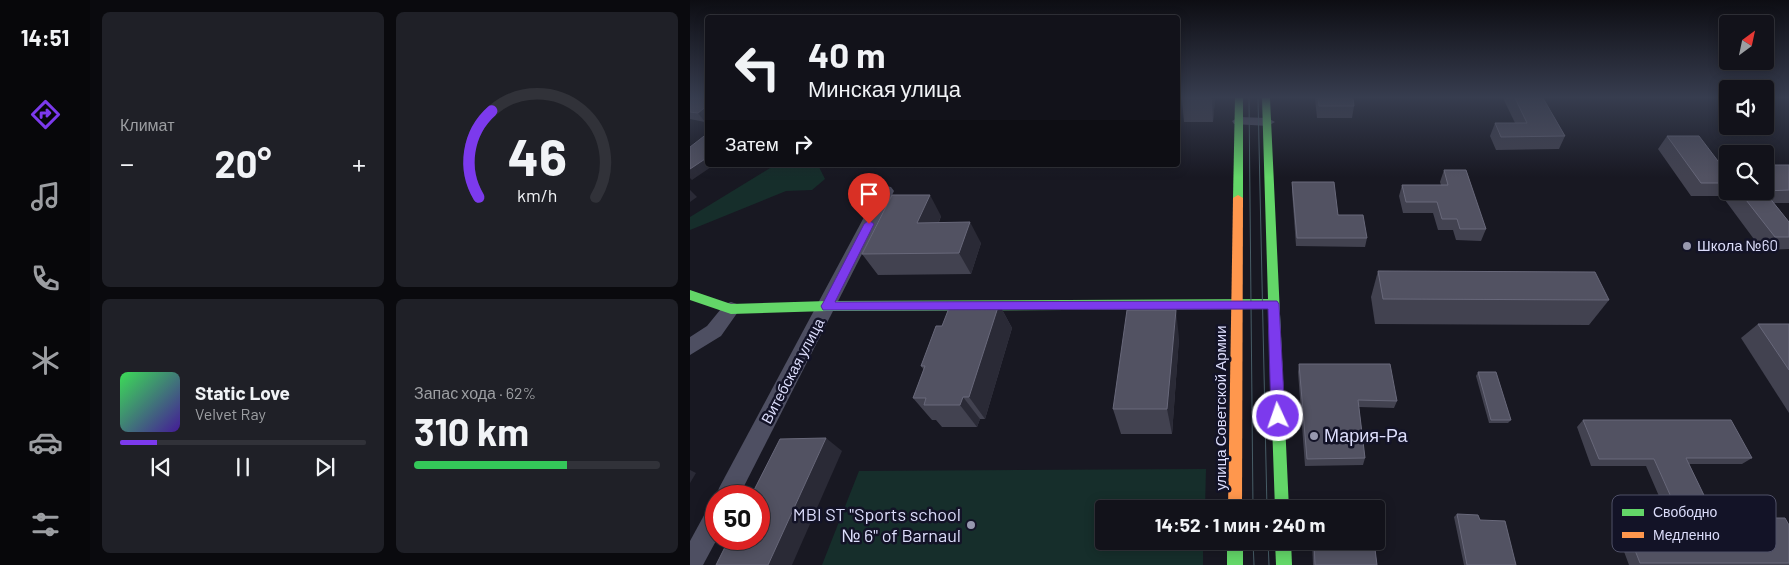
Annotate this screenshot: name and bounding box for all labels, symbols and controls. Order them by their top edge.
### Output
north arrow [1719,15,1774,70]
map controls [1719,15,1774,200]
text: 14:51 [21,24,69,50]
text: 40 m [808,33,885,75]
icon: left [725,35,790,100]
text: Минская улица [808,75,961,101]
button: sound [1719,80,1774,135]
icon: directions [28,97,63,132]
text: Климат [120,115,174,134]
text: 46 [507,124,567,186]
icon: right [789,130,817,158]
text: Затем [725,132,779,155]
text: 20° [214,140,272,186]
button: search [1719,145,1774,200]
text: − [120,146,134,180]
text: + [352,146,366,180]
pin [848,173,890,224]
icon: music [28,179,63,214]
icon: arrive [855,180,883,208]
text: km/h [517,184,557,206]
place label: Школа №60 [1697,236,1778,254]
marker: Школа №60 [1681,240,1693,252]
icon: phone [28,261,63,296]
street label: Витебская улица [757,314,828,426]
street label: улица Советской Армии [1211,325,1229,491]
icon: climate [28,343,63,378]
text: Static Love [195,381,290,404]
text: Запас хода · 62% [414,383,536,402]
position arrow [1251,389,1303,441]
text: Velvet Ray [195,404,266,423]
text: 310 km [414,408,529,454]
place label: Мария-Ра [1324,424,1409,446]
icon: car [28,425,63,460]
marker: Мария-Ра [1308,430,1320,442]
icon: previous [147,453,175,481]
icon: pause [229,453,257,481]
icon: next [311,453,339,481]
speed limit sign: 50 [705,485,770,550]
legend [1612,495,1776,552]
place label: MBI ST "Sports school № 6" of Barnaul [793,503,961,546]
text: Свободно [1653,503,1718,520]
icon: filters [28,507,63,542]
text: 14:52 · 1 мин · 240 m [1155,513,1325,536]
marker: MBI ST "Sports school № 6" of Barnaul [965,519,977,531]
text: Медленно [1653,526,1720,543]

